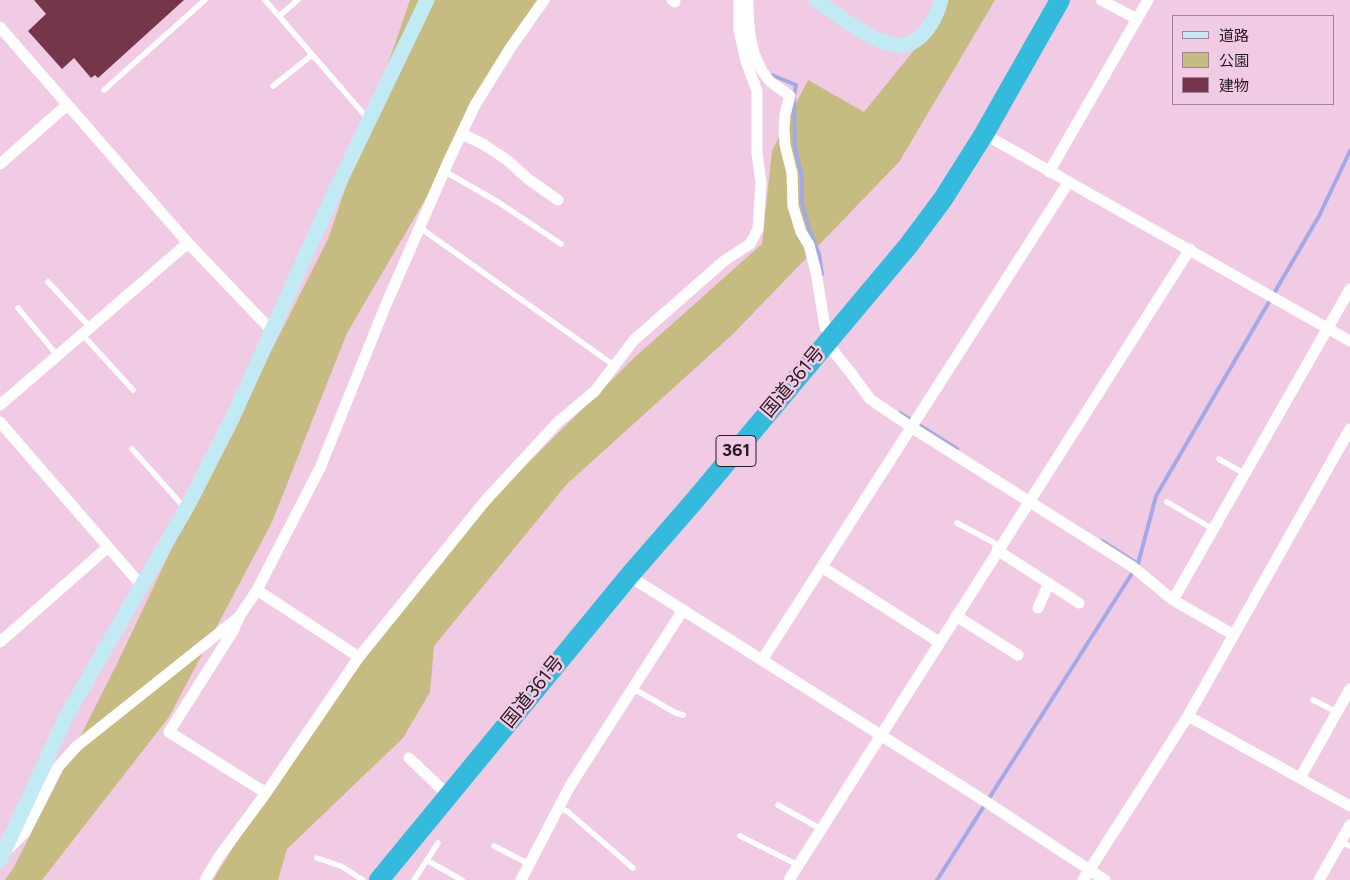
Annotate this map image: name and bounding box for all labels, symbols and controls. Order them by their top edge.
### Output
legend [1172,15,1335,105]
text: 道路 [1219,27,1249,45]
text: 公園 [1219,52,1249,70]
text: 建物 [1219,77,1249,95]
street label: 国道361号 [757,342,829,422]
road number: 361 [716,436,756,466]
street label: 国道361号 [497,651,569,733]

